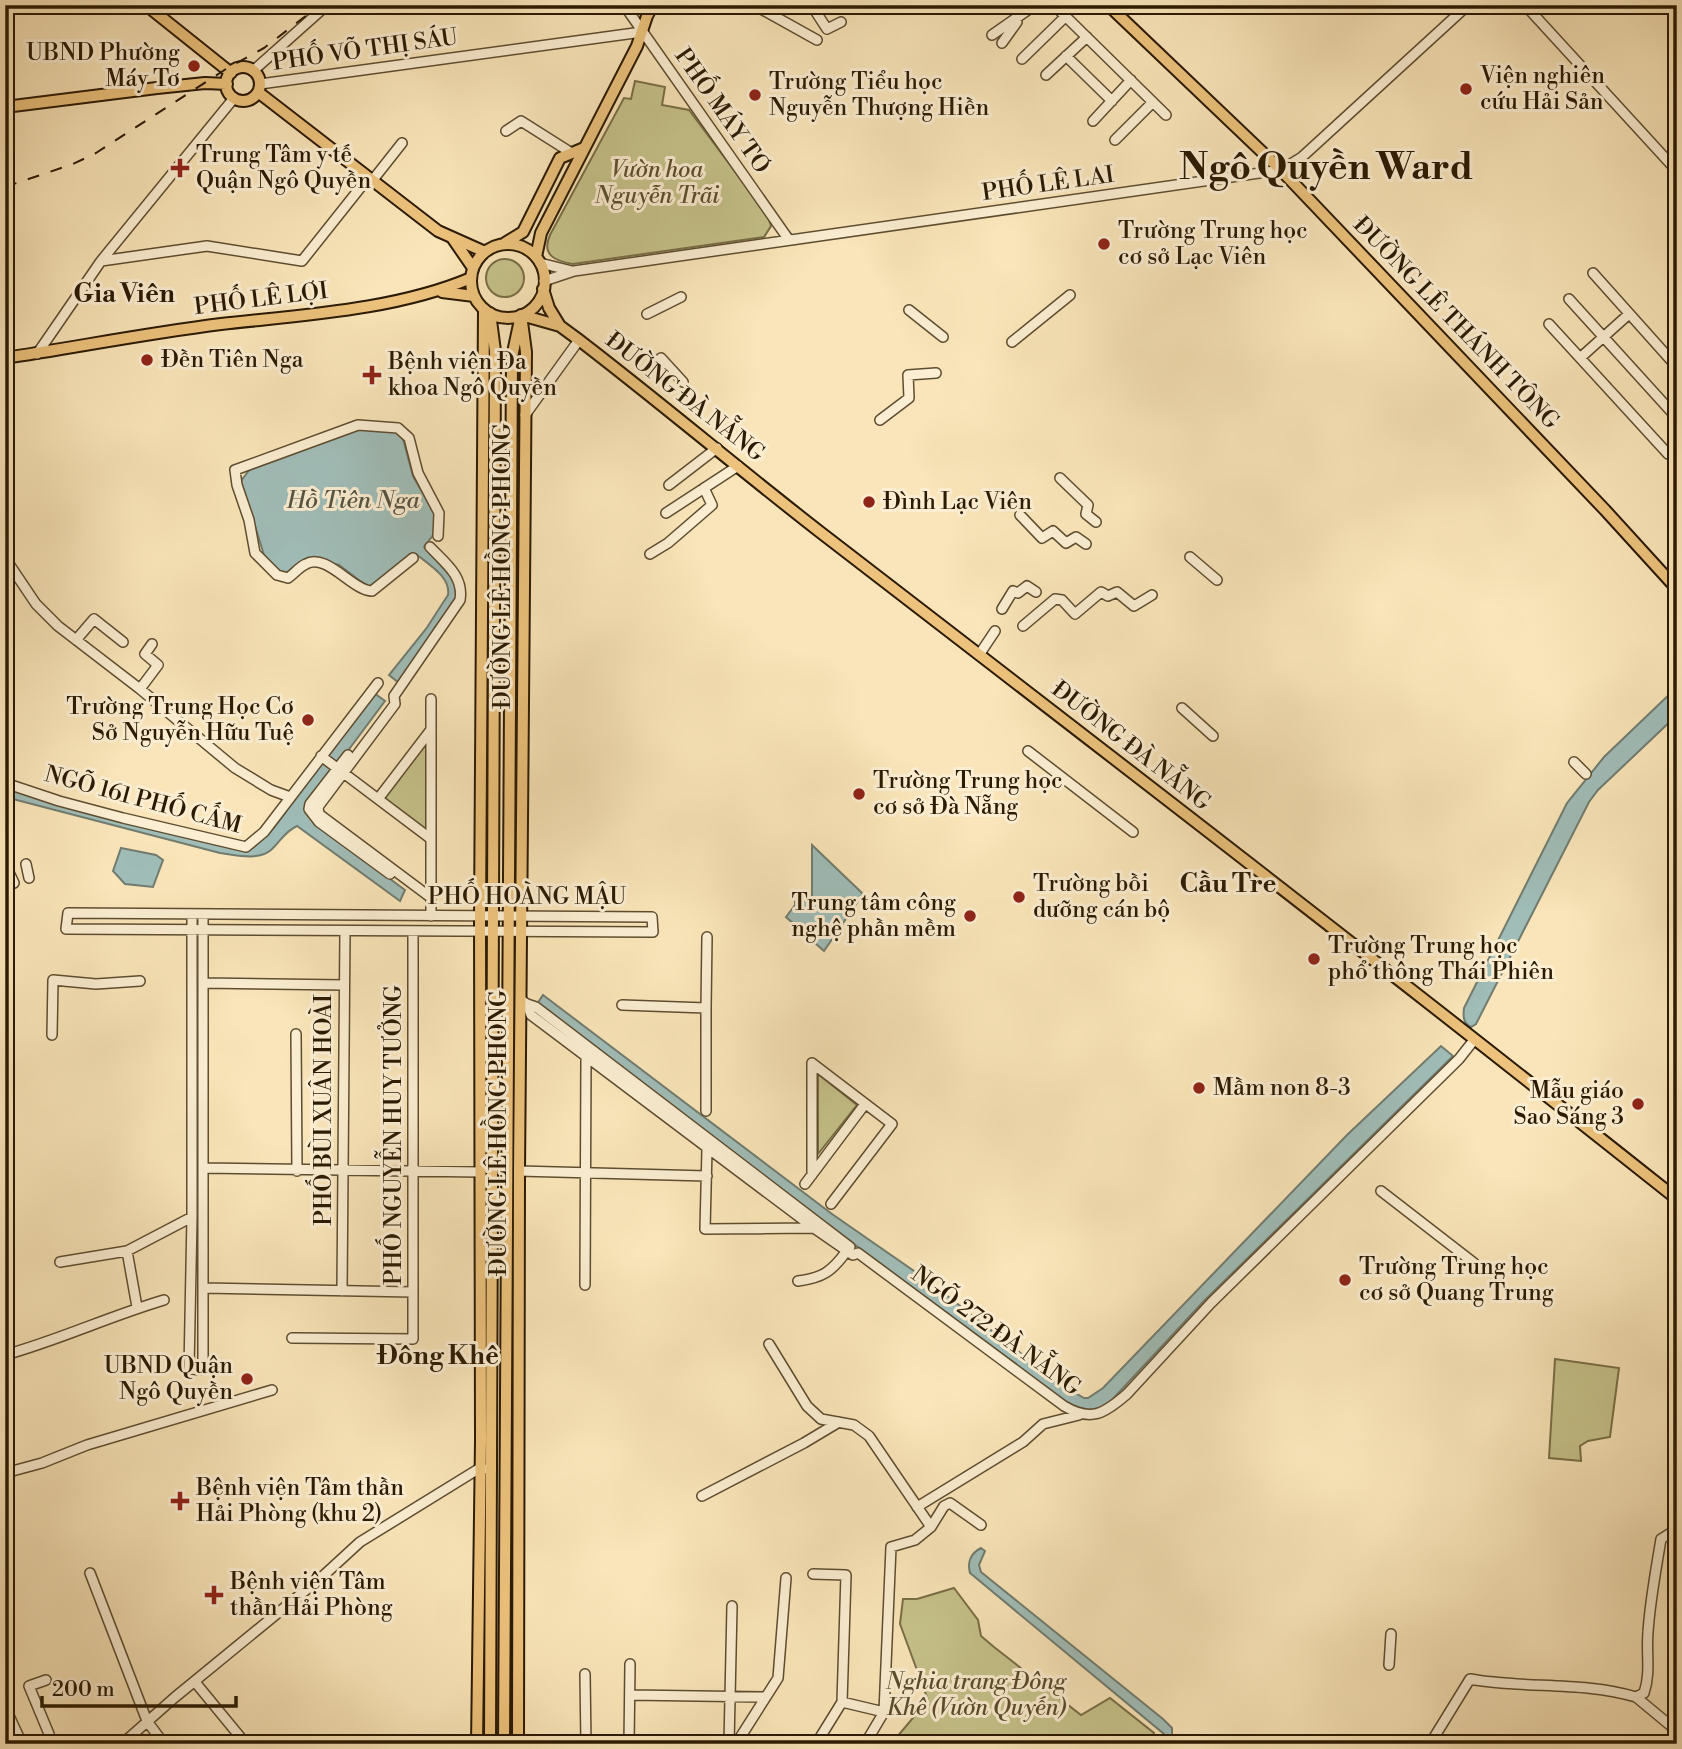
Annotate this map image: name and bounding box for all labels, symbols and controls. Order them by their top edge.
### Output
street label: PHỐ VÕ THỊ SÁU [270,18,460,77]
place label: UBND Phường Máy Tơ [26,39,180,93]
street label: PHỐ MÁY TƠ [669,40,780,179]
marker: UBND Phường Máy Tơ [186,58,202,74]
place label: Viện nghiên cứu Hải Sản [1479,62,1605,116]
place label: Trường Tiểu học Nguyễn Thượng Hiền [769,68,989,122]
marker: Viện nghiên cứu Hải Sản [1458,81,1474,97]
marker: Trường Tiểu học Nguyễn Thượng Hiền [747,87,763,103]
place label: Trung Tâm y tế Quận Ngô Quyền [196,141,371,195]
district label: Ngô Quyền Ward [1179,145,1473,191]
park label: Vườn hoa Nguyễn Trãi [594,156,720,210]
street label: PHỐ LÊ LAI [979,156,1116,207]
marker: Trung Tâm y tế Quận Ngô Quyền [170,158,190,178]
street label: ĐƯỜNG LÊ THÁNH TÔNG [1347,209,1567,435]
place label: Trường Trung học cơ sở Lạc Viên [1118,217,1308,271]
marker: Trường Trung học cơ sở Lạc Viên [1096,236,1112,252]
street label: PHỐ LÊ LỢI [192,272,330,321]
district label: Gia Viên [73,278,175,310]
street label: ĐƯỜNG ĐÀ NẴNG [600,322,774,468]
place label: Đền Tiên Nga [161,346,304,374]
place label: Bệnh viện Đa khoa Ngô Quyền [387,348,557,402]
marker: Đền Tiên Nga [139,352,155,368]
marker: Bệnh viện Đa khoa Ngô Quyền [362,365,382,385]
street label: ĐƯỜNG LÊ HỒNG PHONG [484,423,517,709]
water label: Hồ Tiên Nga [285,486,420,516]
place label: Đình Lạc Viên [883,488,1032,516]
marker: Đình Lạc Viên [861,494,877,510]
street label: ĐƯỜNG ĐÀ NẴNG [1046,671,1220,817]
place label: Trường Trung Học Cơ Sở Nguyễn Hữu Tuệ [66,693,294,747]
marker: Trường Trung Học Cơ Sở Nguyễn Hữu Tuệ [300,712,316,728]
street label: NGÕ 161 PHỐ CẤM [41,755,247,840]
place label: Trường Trung học cơ sở Đà Nẵng [873,767,1063,821]
marker: Trường Trung học cơ sở Đà Nẵng [851,786,867,802]
district label: Cầu Tre [1179,868,1277,900]
place label: Trường bồi dưỡng cán bộ [1033,870,1170,924]
street label: PHỐ HOÀNG MẬU [428,878,626,911]
place label: Trung tâm công nghệ phần mềm [791,889,956,943]
marker: Trường bồi dưỡng cán bộ [1011,889,1027,905]
marker: Trung tâm công nghệ phần mềm [962,908,978,924]
place label: Trường Trung học phổ thông Thái Phiên [1328,932,1554,986]
marker: Trường Trung học phổ thông Thái Phiên [1306,951,1322,967]
street label: PHỐ NGUYỄN HUY TƯỞNG [374,985,408,1285]
street label: ĐƯỜNG LÊ HỒNG PHONG [480,990,513,1276]
street label: PHỐ BÙI XUÂN HOÀI [305,994,338,1226]
place label: Mầm non 8-3 [1213,1074,1351,1102]
place label: Mẫu giáo Sao Sáng 3 [1514,1077,1624,1131]
marker: Mầm non 8-3 [1191,1080,1207,1096]
marker: Mẫu giáo Sao Sáng 3 [1630,1096,1646,1112]
place label: Trường Trung học cơ sở Quang Trung [1359,1253,1554,1307]
street label: NGÕ 272 ĐÀ NẴNG [906,1255,1090,1402]
marker: Trường Trung học cơ sở Quang Trung [1337,1272,1353,1288]
district label: Đông Khê [376,1340,499,1372]
place label: UBND Quận Ngô Quyền [104,1352,233,1406]
marker: UBND Quận Ngô Quyền [239,1371,255,1387]
place label: Bệnh viện Tâm thần Hải Phòng (khu 2) [195,1474,404,1528]
marker: Bệnh viện Tâm thần Hải Phòng (khu 2) [170,1491,190,1511]
place label: Bệnh viện Tâm thần Hải Phòng [229,1568,393,1622]
marker: Bệnh viện Tâm thần Hải Phòng [204,1585,224,1605]
scale bar [42,1665,236,1709]
park label: Nghia trang Đông Khê (Vườn Quyến) [885,1668,1067,1722]
text: 200 m [52,1677,115,1703]

